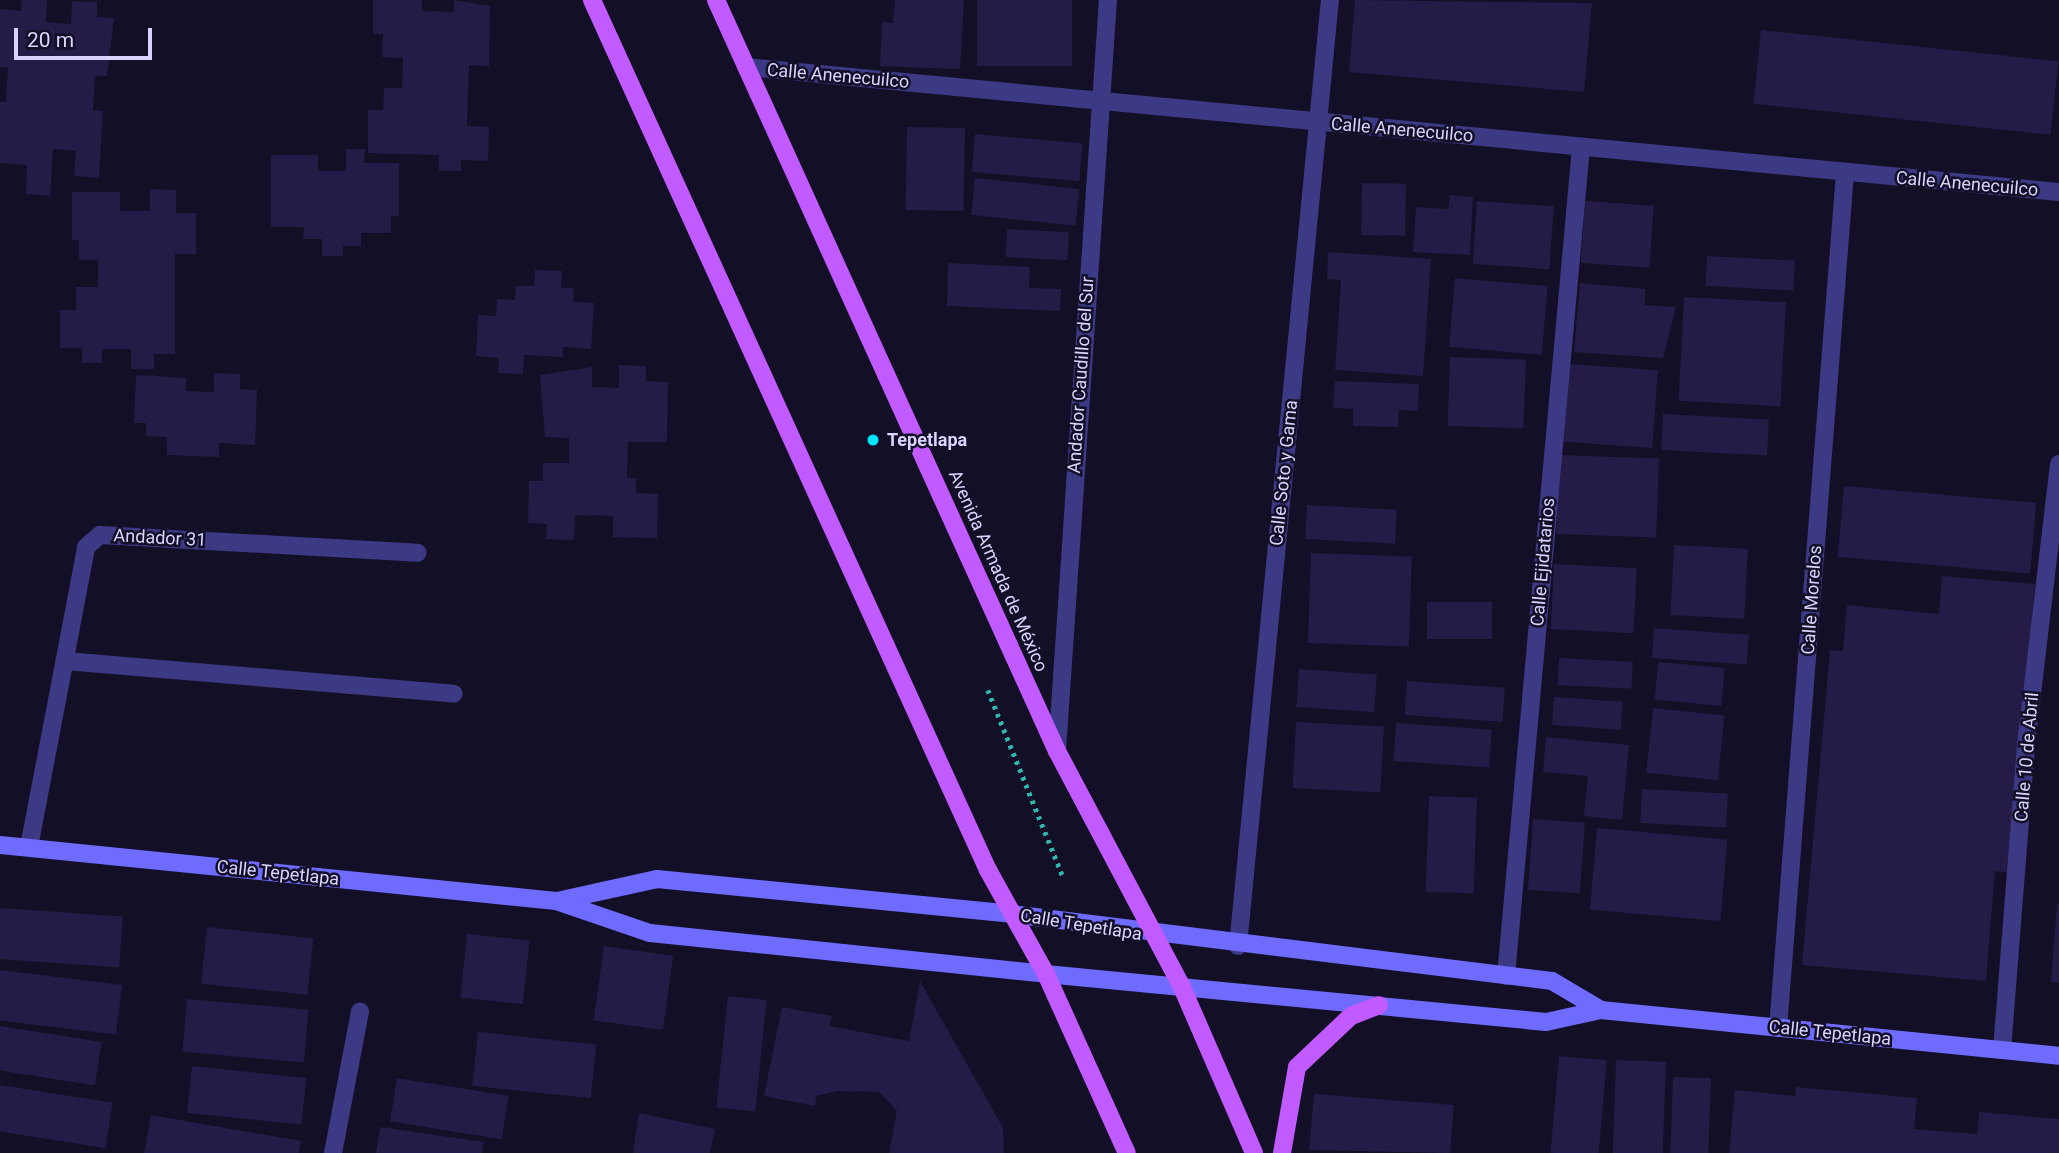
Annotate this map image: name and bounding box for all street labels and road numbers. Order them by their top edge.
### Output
street label: Calle Anenecuilco [766,59,910,93]
street label: Calle Anenecuilco [1330,113,1474,147]
street label: Calle Anenecuilco [1895,167,2039,201]
street label: Andador Caudillo del Sur [1063,276,1099,474]
street label: Calle Soto y Gama [1266,399,1302,547]
street label: Avenida Armada de México [944,467,1052,675]
street label: Calle Ejidatarios [1527,497,1559,627]
street label: Andador 31 [113,525,207,551]
street label: Calle Morelos [1797,545,1827,655]
street label: Calle 10 de Abril [2011,691,2043,823]
street label: Calle Tepetlapa [216,856,340,890]
street label: Calle Tepetlapa [1018,905,1144,945]
street label: Calle Tepetlapa [1768,1016,1892,1050]

